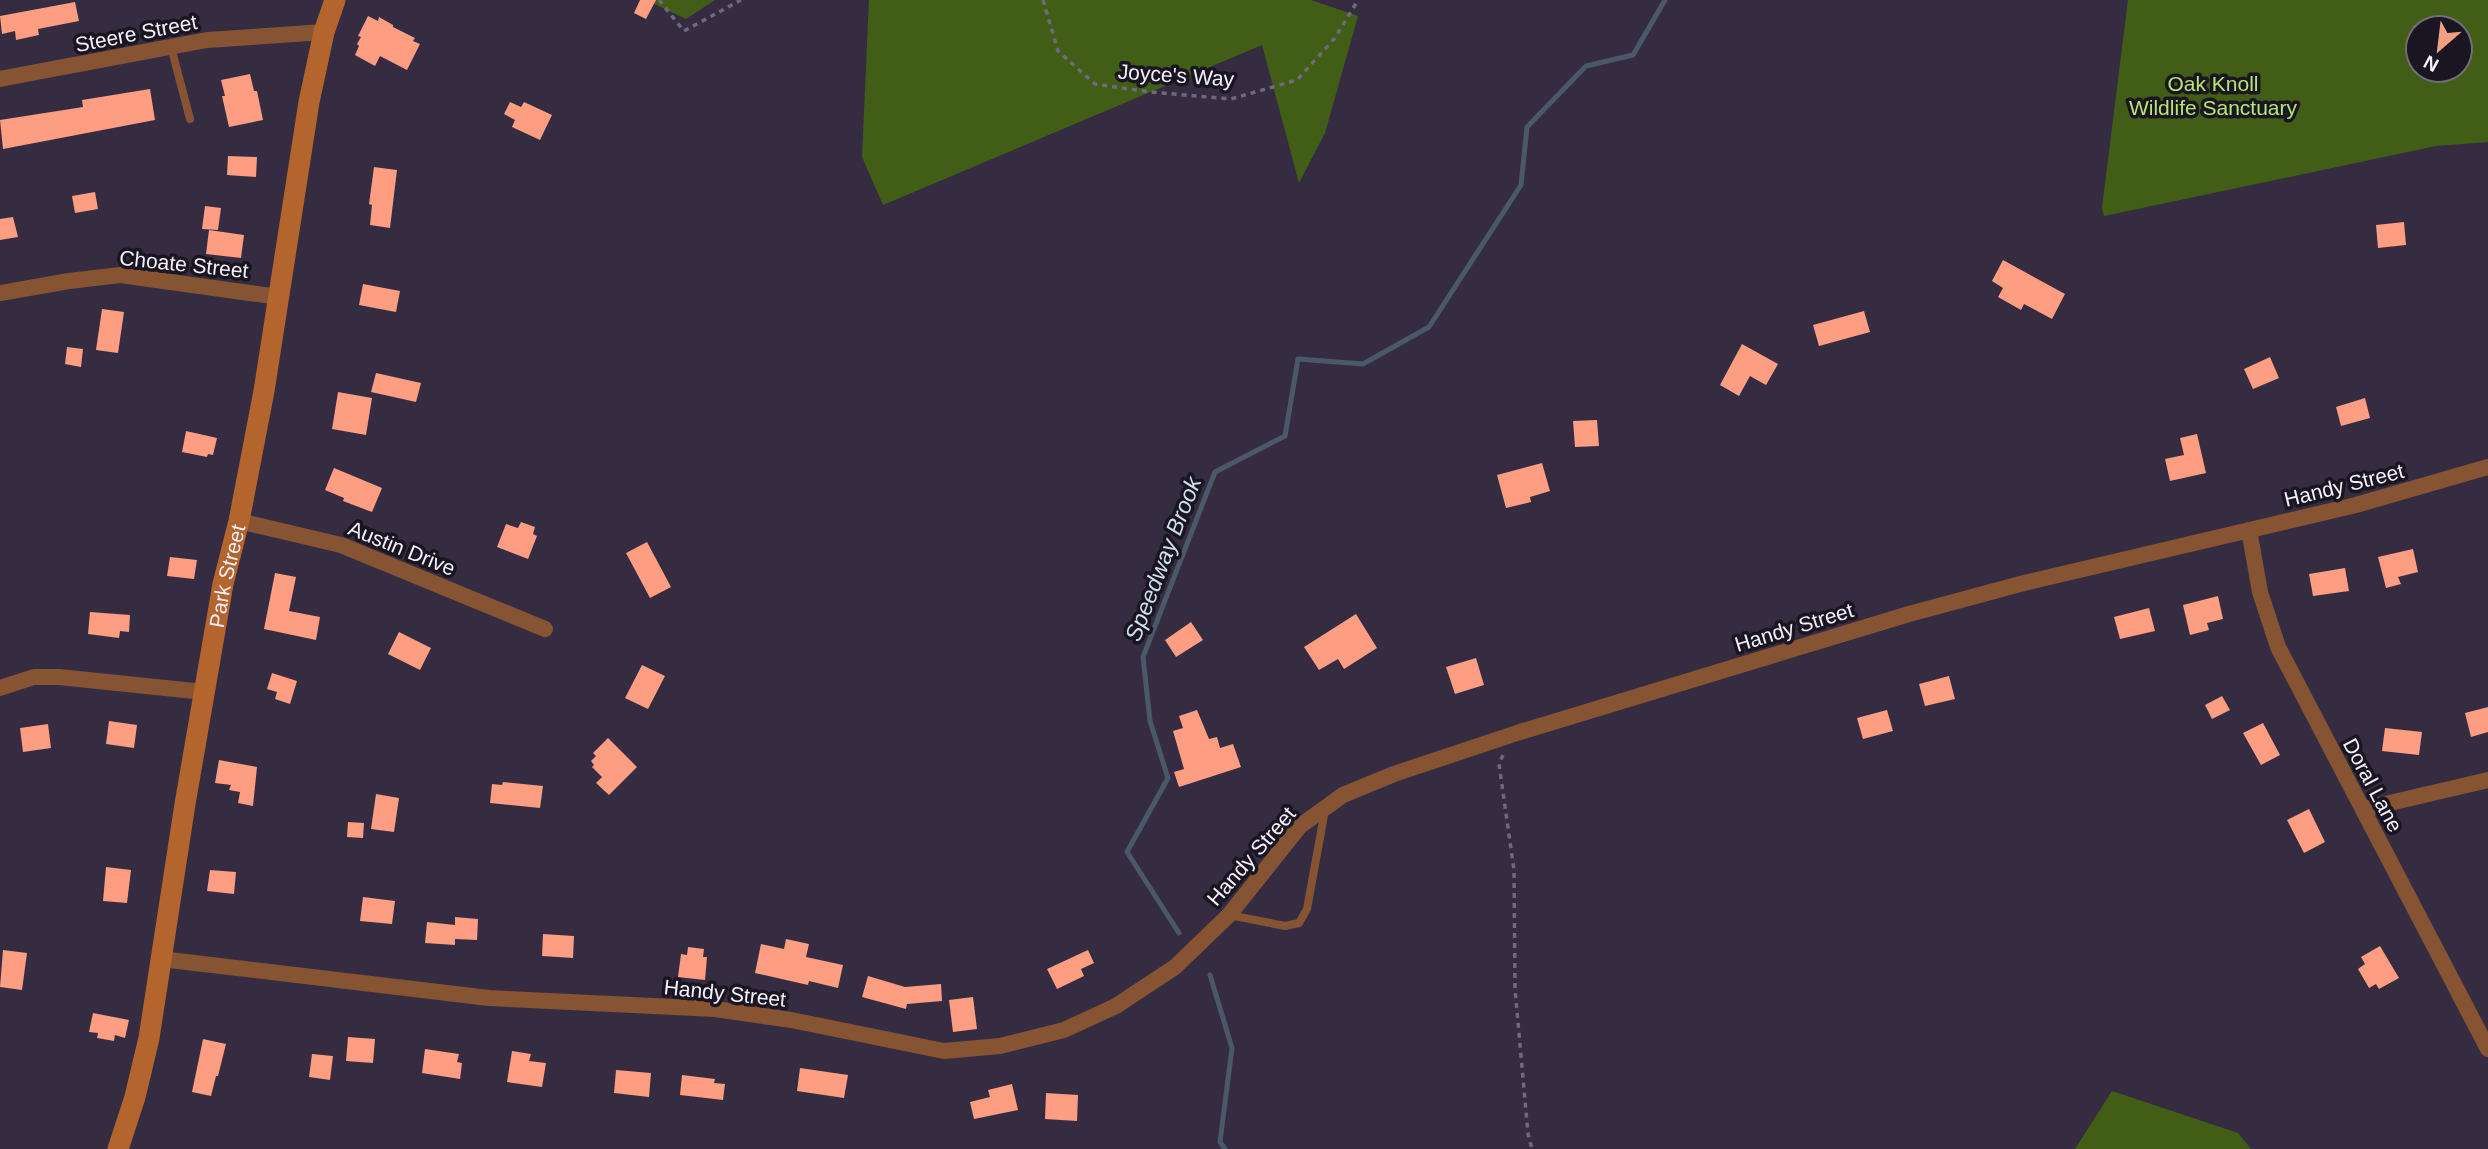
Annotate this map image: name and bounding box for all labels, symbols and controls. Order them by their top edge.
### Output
street label: Steere Street [73,10,199,56]
north arrow [2404,14,2474,84]
text: N [2420,51,2442,76]
street label: Joyce's Way [1117,59,1235,91]
park label: Oak Knoll Wildlife Sanctuary [2129,72,2298,119]
street label: Choate Street [118,246,250,282]
street label: Handy Street [2282,459,2406,511]
water label: Speedway Brook [1120,472,1207,645]
street label: Austin Drive [345,516,459,580]
street label: Park Street [204,522,249,629]
street label: Handy Street [1732,598,1856,656]
street label: Doral Lane [2339,734,2407,836]
street label: Handy Street [1202,802,1300,910]
street label: Handy Street [663,975,787,1011]

